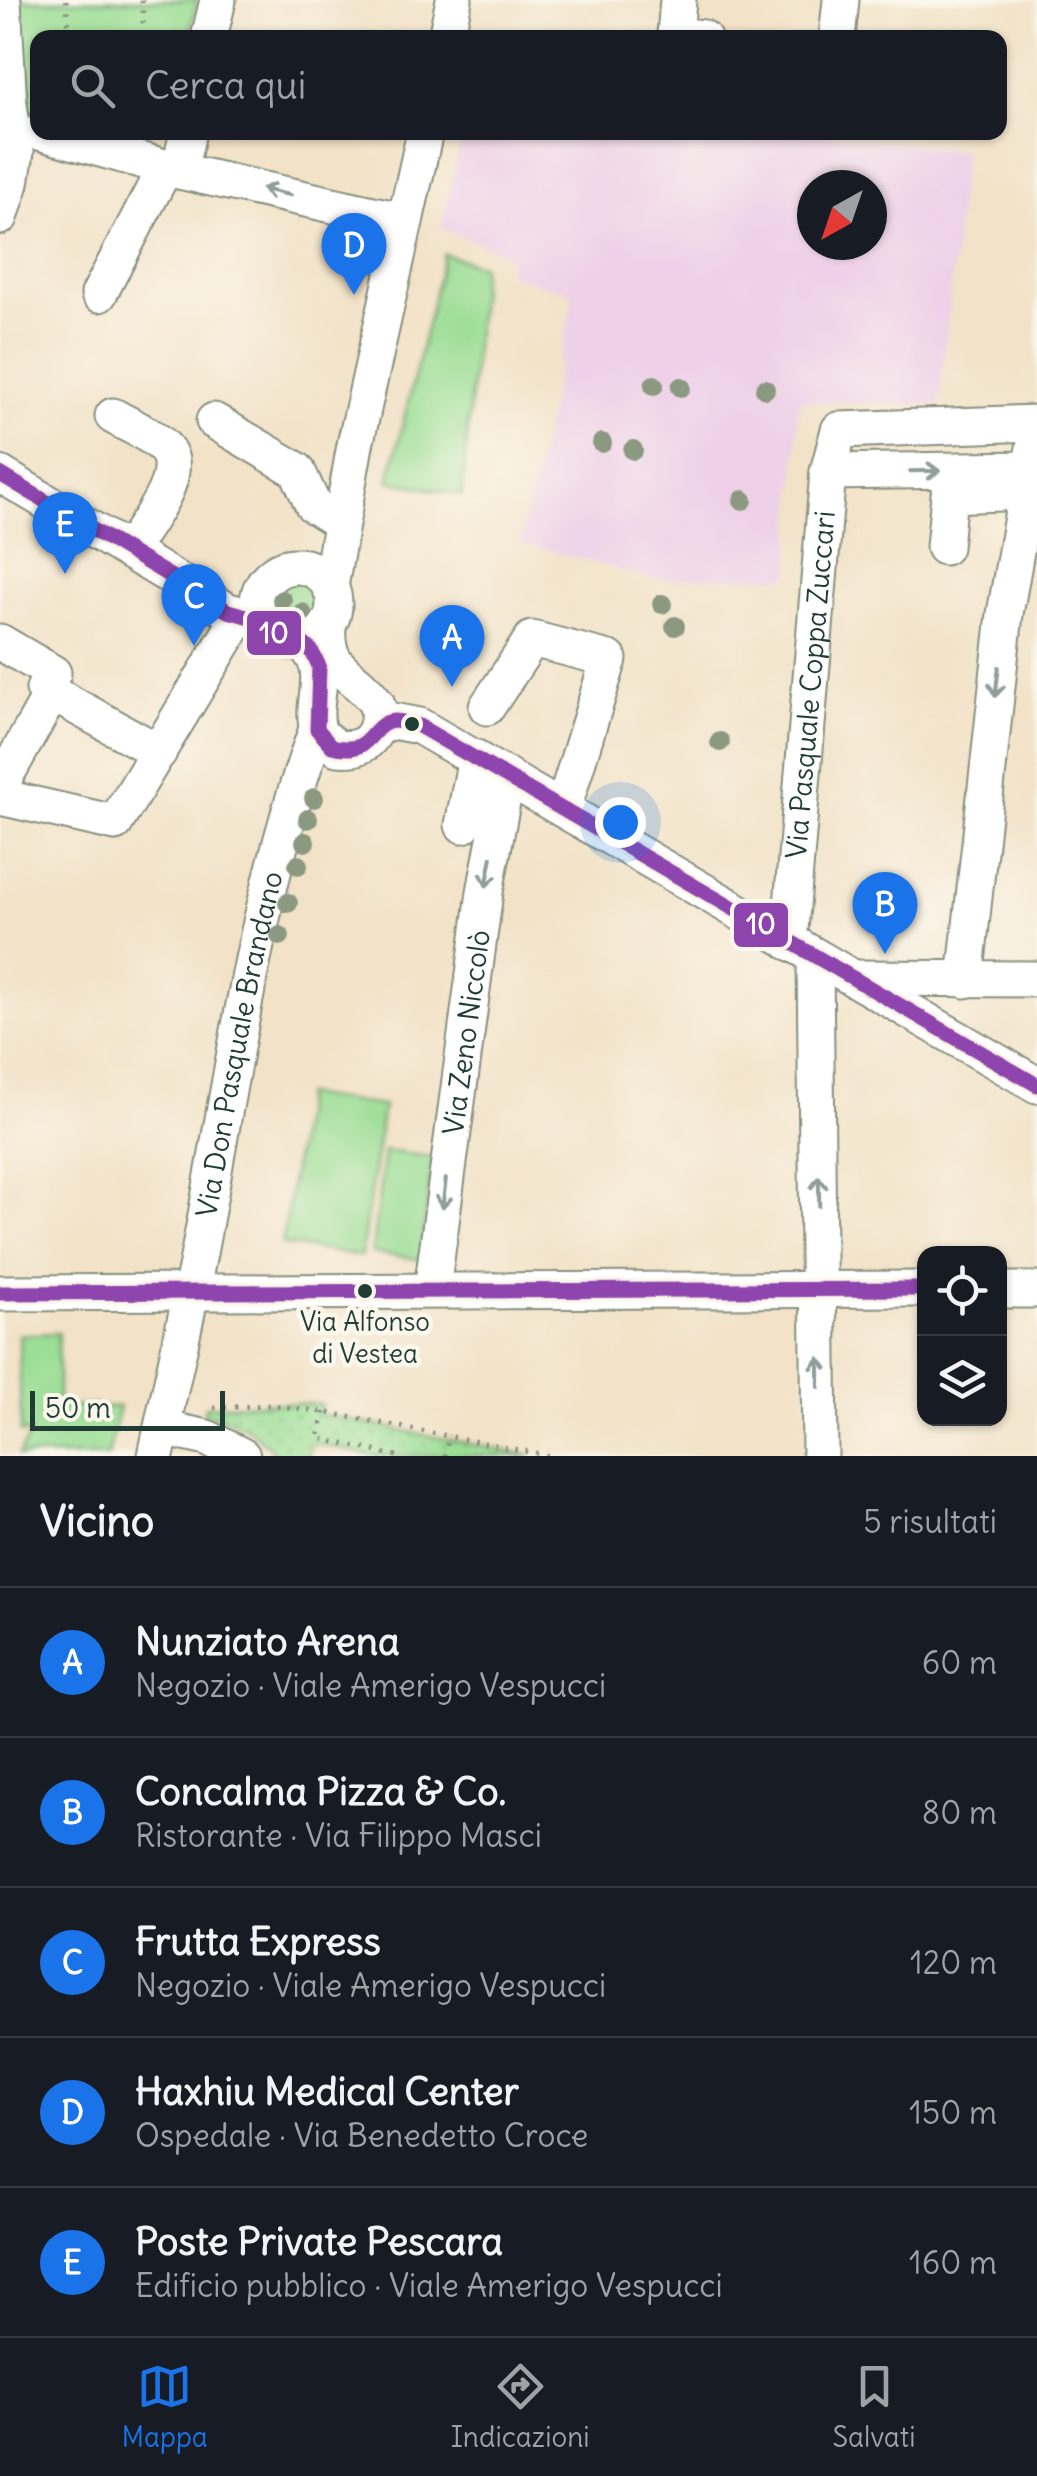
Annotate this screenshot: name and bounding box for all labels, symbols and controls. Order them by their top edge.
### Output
search box [30,30,1007,140]
icon: search [65,58,120,113]
text: Cerca qui [145,62,306,109]
north arrow [797,170,887,260]
one-way arrow [261,182,293,201]
pin: D [322,212,386,295]
one-way arrow [908,462,941,480]
pin: E [32,492,98,574]
street label: Via Pasquale Coppa Zuccari [778,510,843,860]
pin: C [162,564,226,646]
pin: A [420,604,484,687]
line badge: 10 [245,609,303,657]
text: 10 [259,615,289,651]
one-way arrow [987,665,1006,698]
unlabelled marker [402,714,422,734]
your location [595,797,646,848]
one-way arrow [479,855,498,888]
street label: Via Don Pasquale Brandano [188,867,291,1220]
pin: B [852,872,918,954]
line badge: 10 [732,901,790,949]
text: 10 [746,906,776,942]
street label: Via Zeno Niccolò [435,928,498,1137]
one-way arrow [810,1176,828,1208]
one-way arrow [434,1177,453,1209]
map controls [917,1246,1007,1426]
button: locate [917,1246,1007,1336]
marker: Via Alfonso di Vestea [355,1281,375,1301]
place label: Via Alfonso di Vestea [300,1305,430,1370]
button: layers [917,1336,1007,1426]
one-way arrow [810,1357,829,1389]
scale bar [30,1386,225,1430]
text: 50 m [45,1390,111,1426]
text: Vicino [40,1495,154,1547]
text: 5 risultati [863,1501,997,1542]
text: Nunziato Arena [135,1618,400,1665]
text: A [62,1642,83,1683]
text: 60 m [922,1642,997,1683]
text: Negozio · Viale Amerigo Vespucci [135,1665,606,1706]
text: Concalma Pizza & Co. [135,1768,506,1815]
text: B [62,1792,83,1833]
text: 80 m [922,1792,997,1833]
text: Ristorante · Via Filippo Masci [135,1815,542,1856]
text: Frutta Express [135,1918,381,1965]
text: C [62,1942,83,1983]
text: 120 m [910,1942,997,1983]
text: Negozio · Viale Amerigo Vespucci [135,1965,606,2006]
text: Haxhiu Medical Center [135,2068,519,2115]
text: D [61,2092,84,2133]
text: 150 m [909,2092,997,2133]
text: Ospedale · Via Benedetto Croce [135,2115,588,2156]
text: Poste Private Pescara [135,2218,503,2265]
text: E [63,2242,82,2283]
text: 160 m [909,2242,997,2283]
text: Edificio pubblico · Viale Amerigo Vespucci [135,2265,723,2306]
tab: Mappa [121,2359,208,2455]
tab: Indicazioni [451,2359,590,2455]
tab: Salvati [833,2359,916,2455]

